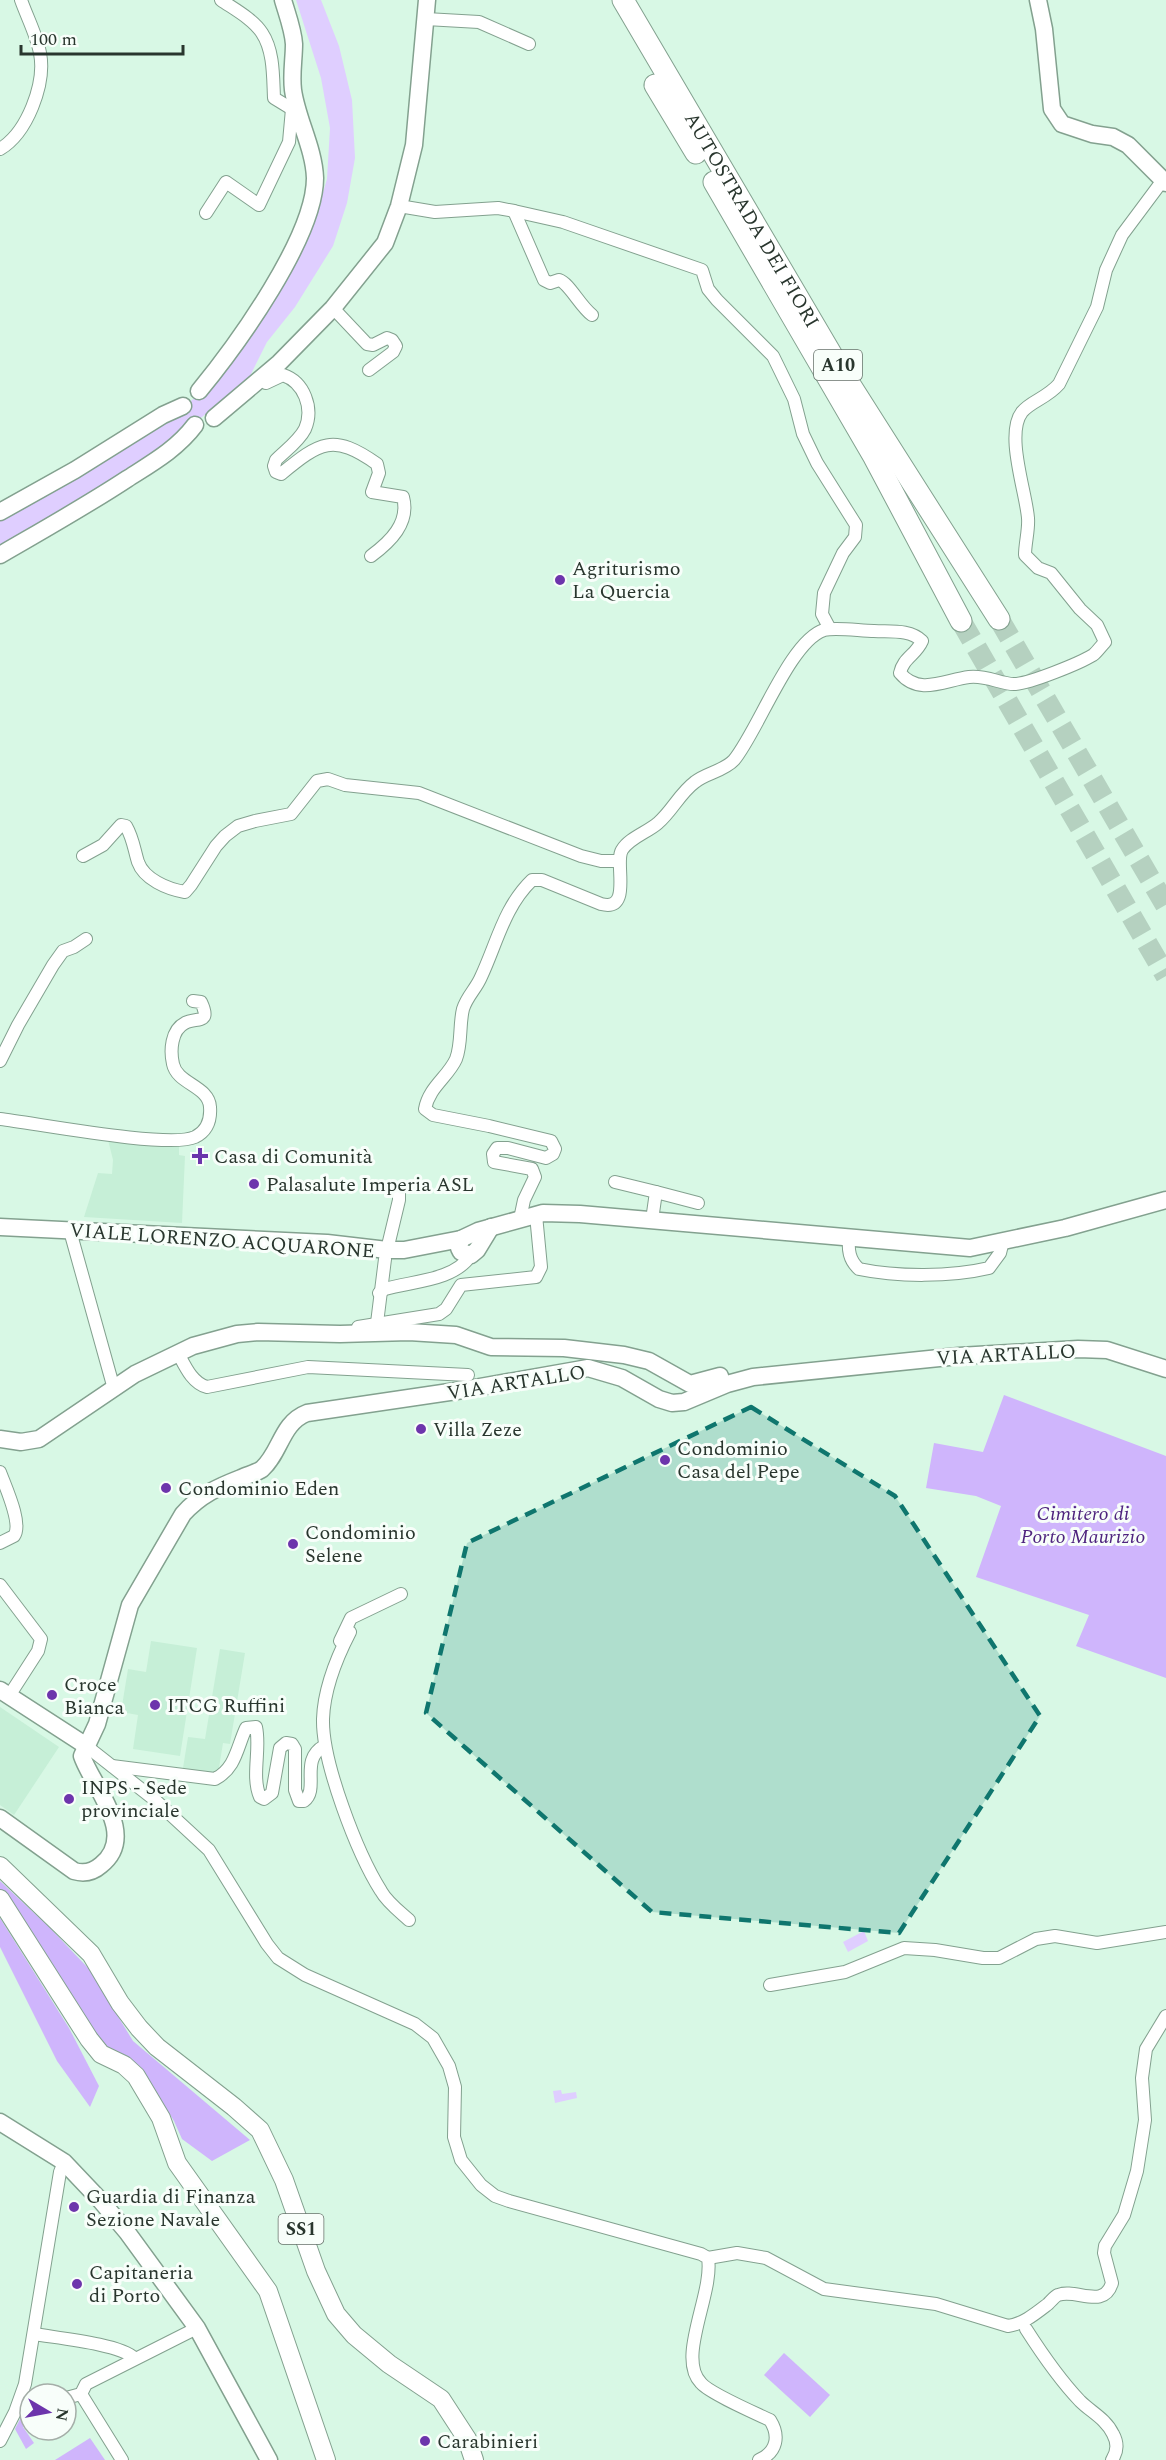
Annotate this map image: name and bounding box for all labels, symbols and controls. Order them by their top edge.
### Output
scale bar [21,18,183,56]
text: 100 m [30,26,77,53]
street label: AUTOSTRADA DEI FIORI [676,107,827,334]
road number: A10 [814,350,862,380]
place label: Agriturismo La Quercia [572,554,681,607]
marker: Agriturismo La Quercia [553,573,567,587]
place label: Casa di Comunità [214,1142,373,1172]
marker: Casa di Comunità [191,1147,209,1165]
place label: Palasalute Imperia ASL [266,1170,474,1200]
marker: Palasalute Imperia ASL [247,1177,261,1191]
street label: VIALE LORENZO ACQUARONE [68,1215,376,1267]
street label: VIA ARTALLO [935,1336,1077,1374]
street label: VIA ARTALLO [445,1357,588,1409]
place label: Villa Zeze [433,1415,522,1445]
marker: Villa Zeze [414,1422,428,1436]
place label: Condominio Casa del Pepe [677,1434,800,1487]
marker: Condominio Casa del Pepe [658,1453,672,1467]
place label: Condominio Eden [178,1474,339,1504]
marker: Condominio Eden [159,1481,173,1495]
park label: Cimitero di Porto Maurizio [1021,1499,1145,1552]
place label: Condominio Selene [305,1518,416,1571]
marker: Condominio Selene [286,1537,300,1551]
place label: Croce Bianca [64,1670,124,1723]
marker: Croce Bianca [45,1688,59,1702]
place label: ITCG Ruffini [167,1691,285,1721]
marker: ITCG Ruffini [148,1698,162,1712]
place label: INPS - Sede provinciale [81,1773,187,1826]
marker: INPS - Sede provinciale [62,1792,76,1806]
place label: Guardia di Finanza Sezione Navale [86,2182,256,2235]
marker: Guardia di Finanza Sezione Navale [67,2200,81,2214]
road number: SS1 [278,2214,324,2244]
place label: Capitaneria di Porto [89,2258,193,2311]
marker: Capitaneria di Porto [70,2277,84,2291]
north arrow [18,2382,78,2442]
text: N [49,2406,75,2423]
place label: Carabinieri [437,2427,538,2457]
marker: Carabinieri [418,2434,432,2448]

